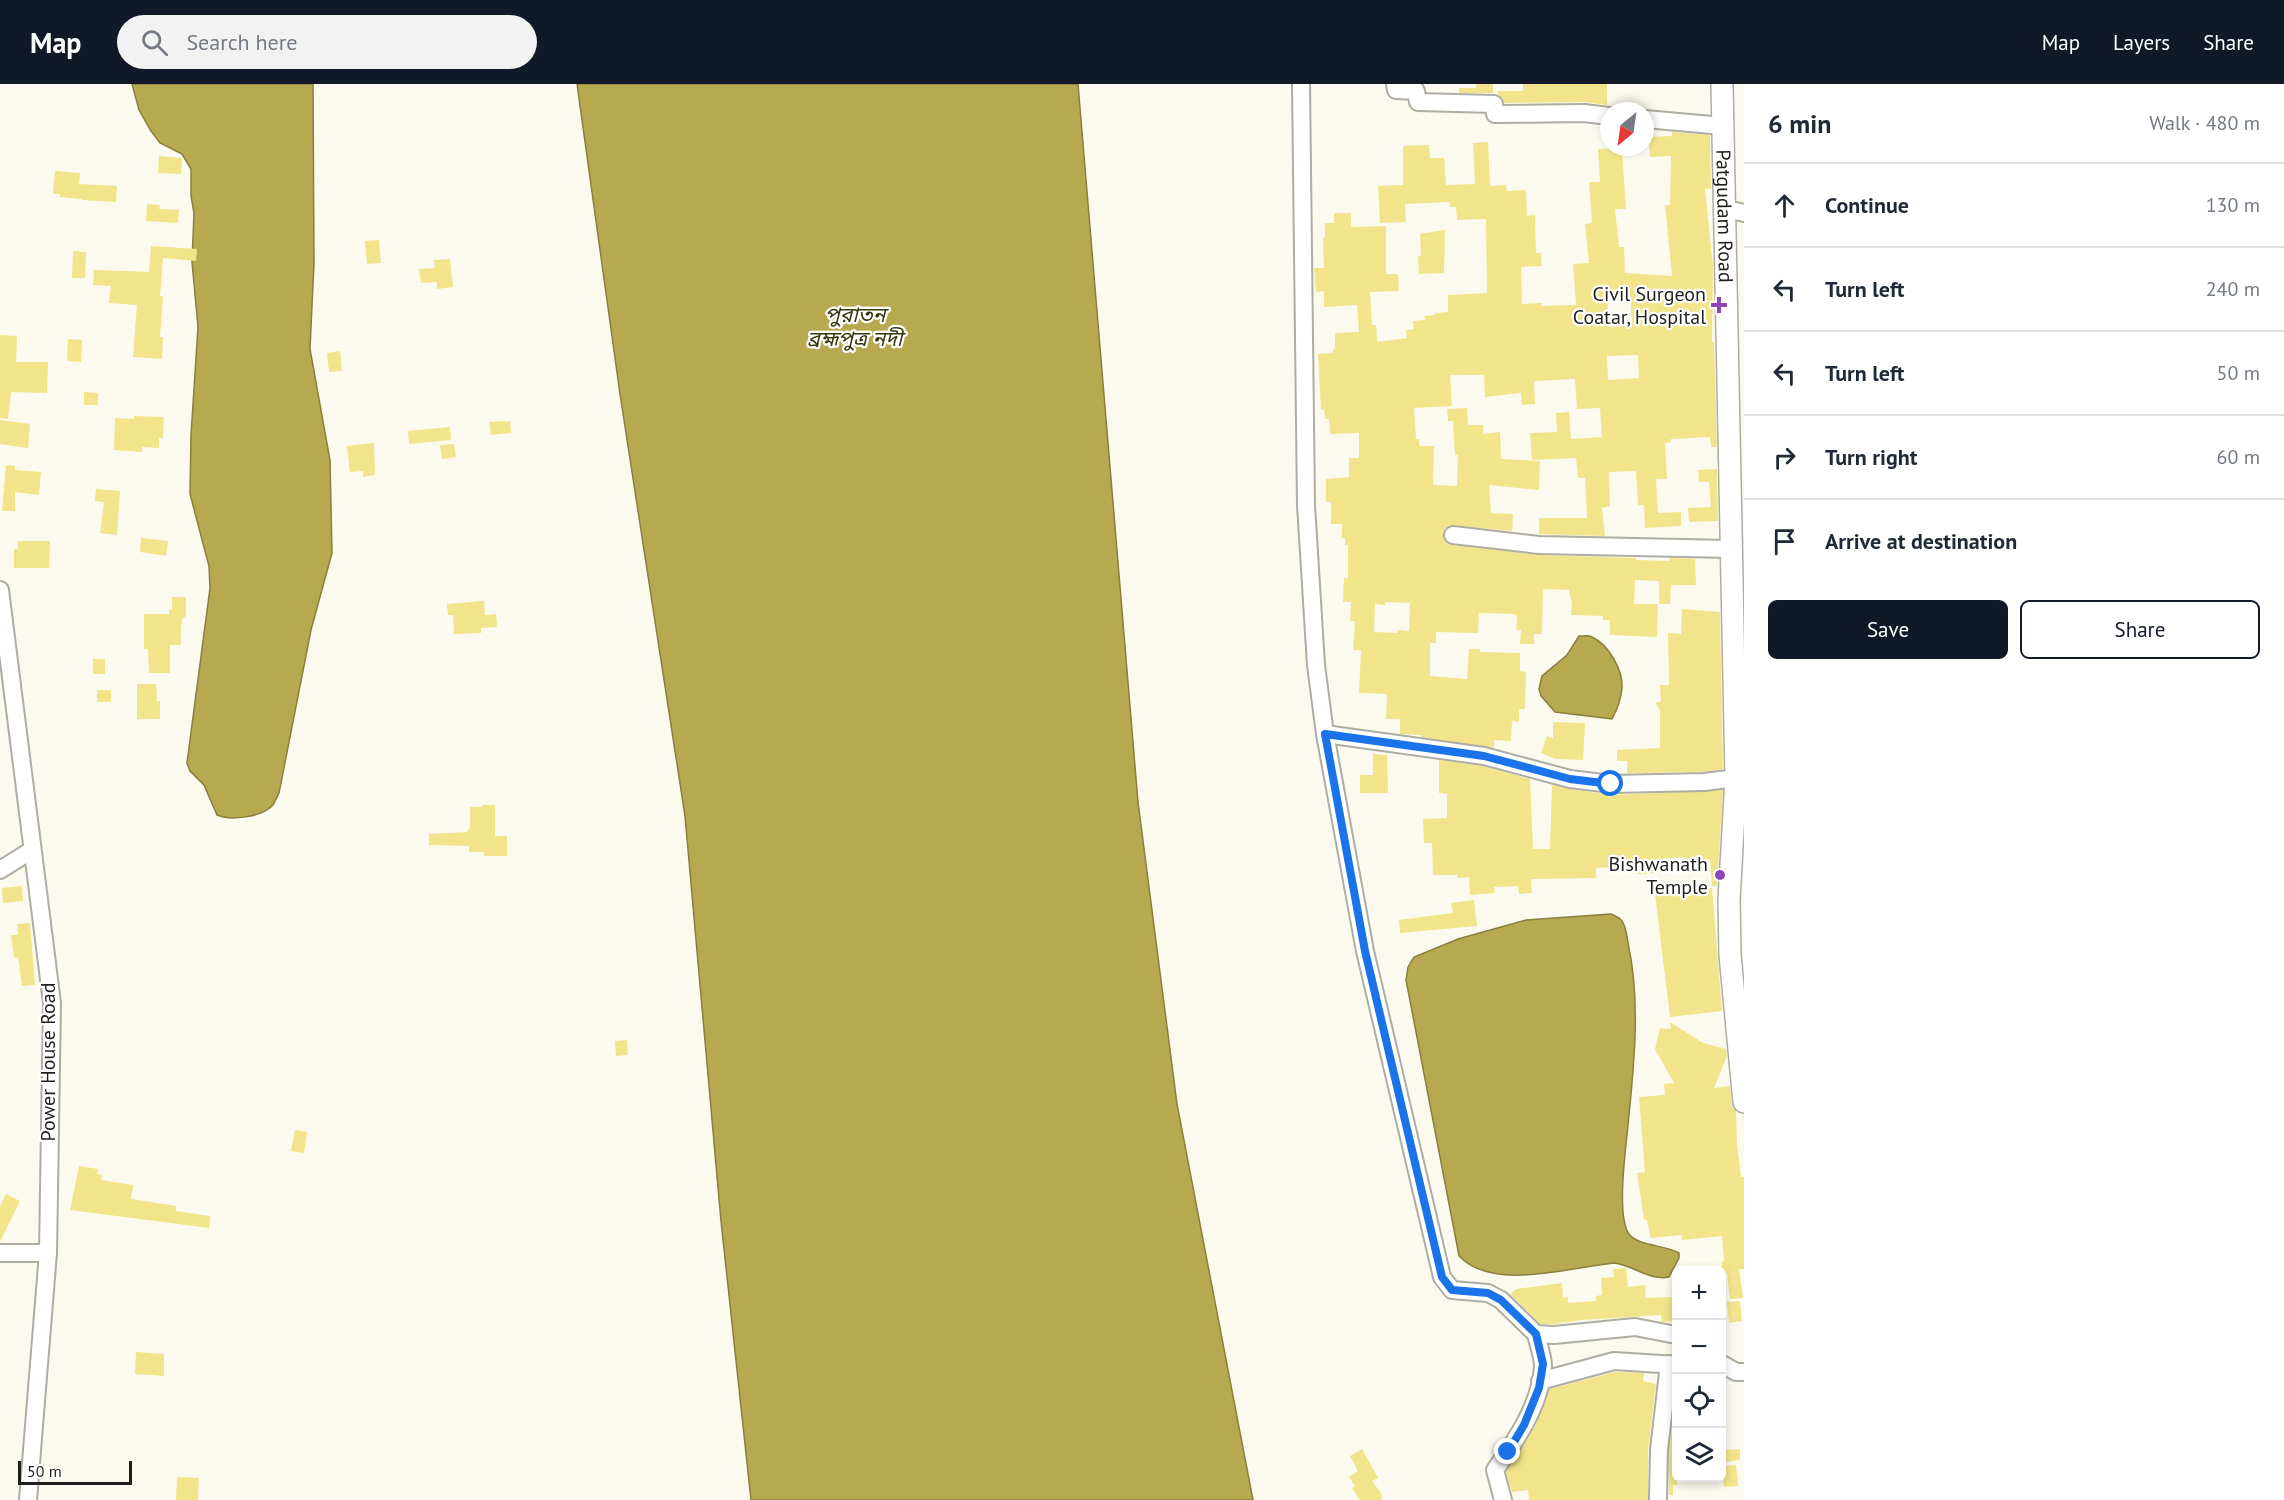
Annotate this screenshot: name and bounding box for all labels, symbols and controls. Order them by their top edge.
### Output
search box [117,15,537,69]
text: Map [30,24,81,61]
icon: search [138,26,171,59]
text: Search here [186,28,297,56]
text: Map [2042,29,2080,56]
text: Layers [2113,29,2170,56]
text: Share [2203,29,2254,56]
north arrow [1600,102,1654,156]
text: 6 min [1768,107,1831,140]
text: Walk · 480 m [2149,110,2260,136]
street label: Patgudam Road [1710,149,1739,283]
icon: ahead [1768,189,1801,222]
text: Continue [1825,191,1909,219]
text: 130 m [2206,192,2260,218]
icon: left [1768,273,1801,306]
text: Turn left [1825,275,1905,303]
text: 240 m [2206,276,2260,302]
place label: Civil Surgeon Coatar, Hospital [1573,281,1706,330]
marker: Civil Surgeon Coatar, Hospital [1710,296,1728,314]
water label: পুরাতন ব্রহ্মপুত্র নদী [808,301,907,352]
icon: left [1768,357,1801,390]
text: Turn left [1825,359,1905,387]
text: 50 m [2217,360,2260,386]
icon: right [1768,441,1801,474]
text: Turn right [1825,443,1917,471]
text: 60 m [2217,444,2260,470]
icon: arrive [1768,525,1801,558]
text: Arrive at destination [1825,527,2017,555]
button: Save [1768,600,2008,659]
button: Share [2020,600,2260,659]
route start [1597,770,1623,796]
place label: Bishwanath Temple [1608,851,1708,900]
marker: Bishwanath Temple [1713,868,1727,882]
street label: Power House Road [35,983,61,1141]
map controls [1672,1266,1726,1482]
button: + [1672,1266,1726,1320]
button: − [1672,1320,1726,1374]
button: locate [1672,1374,1726,1428]
button: layers [1672,1428,1726,1482]
route end [1494,1438,1520,1464]
scale bar [18,1458,132,1486]
text: 50 m [27,1461,62,1481]

